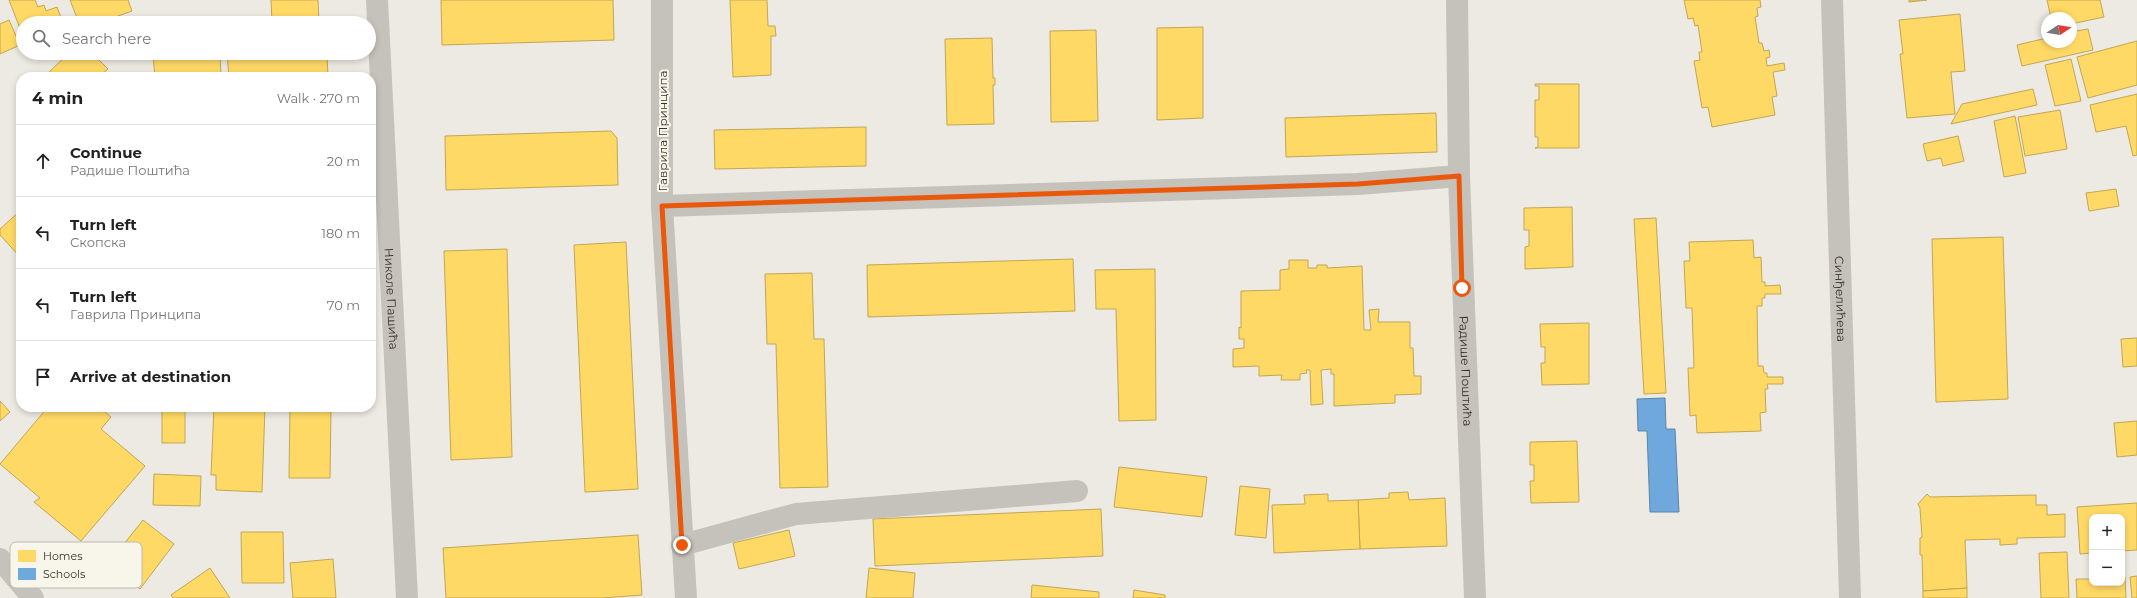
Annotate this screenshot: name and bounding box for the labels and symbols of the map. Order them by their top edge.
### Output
north arrow [2041,12,2077,48]
street label: Гаврила Принципа [655,70,670,192]
street label: Николе Пашића [382,247,402,350]
street label: Синђелићева [1832,256,1850,342]
route start [1453,279,1471,297]
street label: Радише Поштића [1457,315,1476,426]
route end [673,536,691,554]
legend [10,542,142,588]
text: Homes [43,549,83,563]
text: Schools [43,567,86,581]

